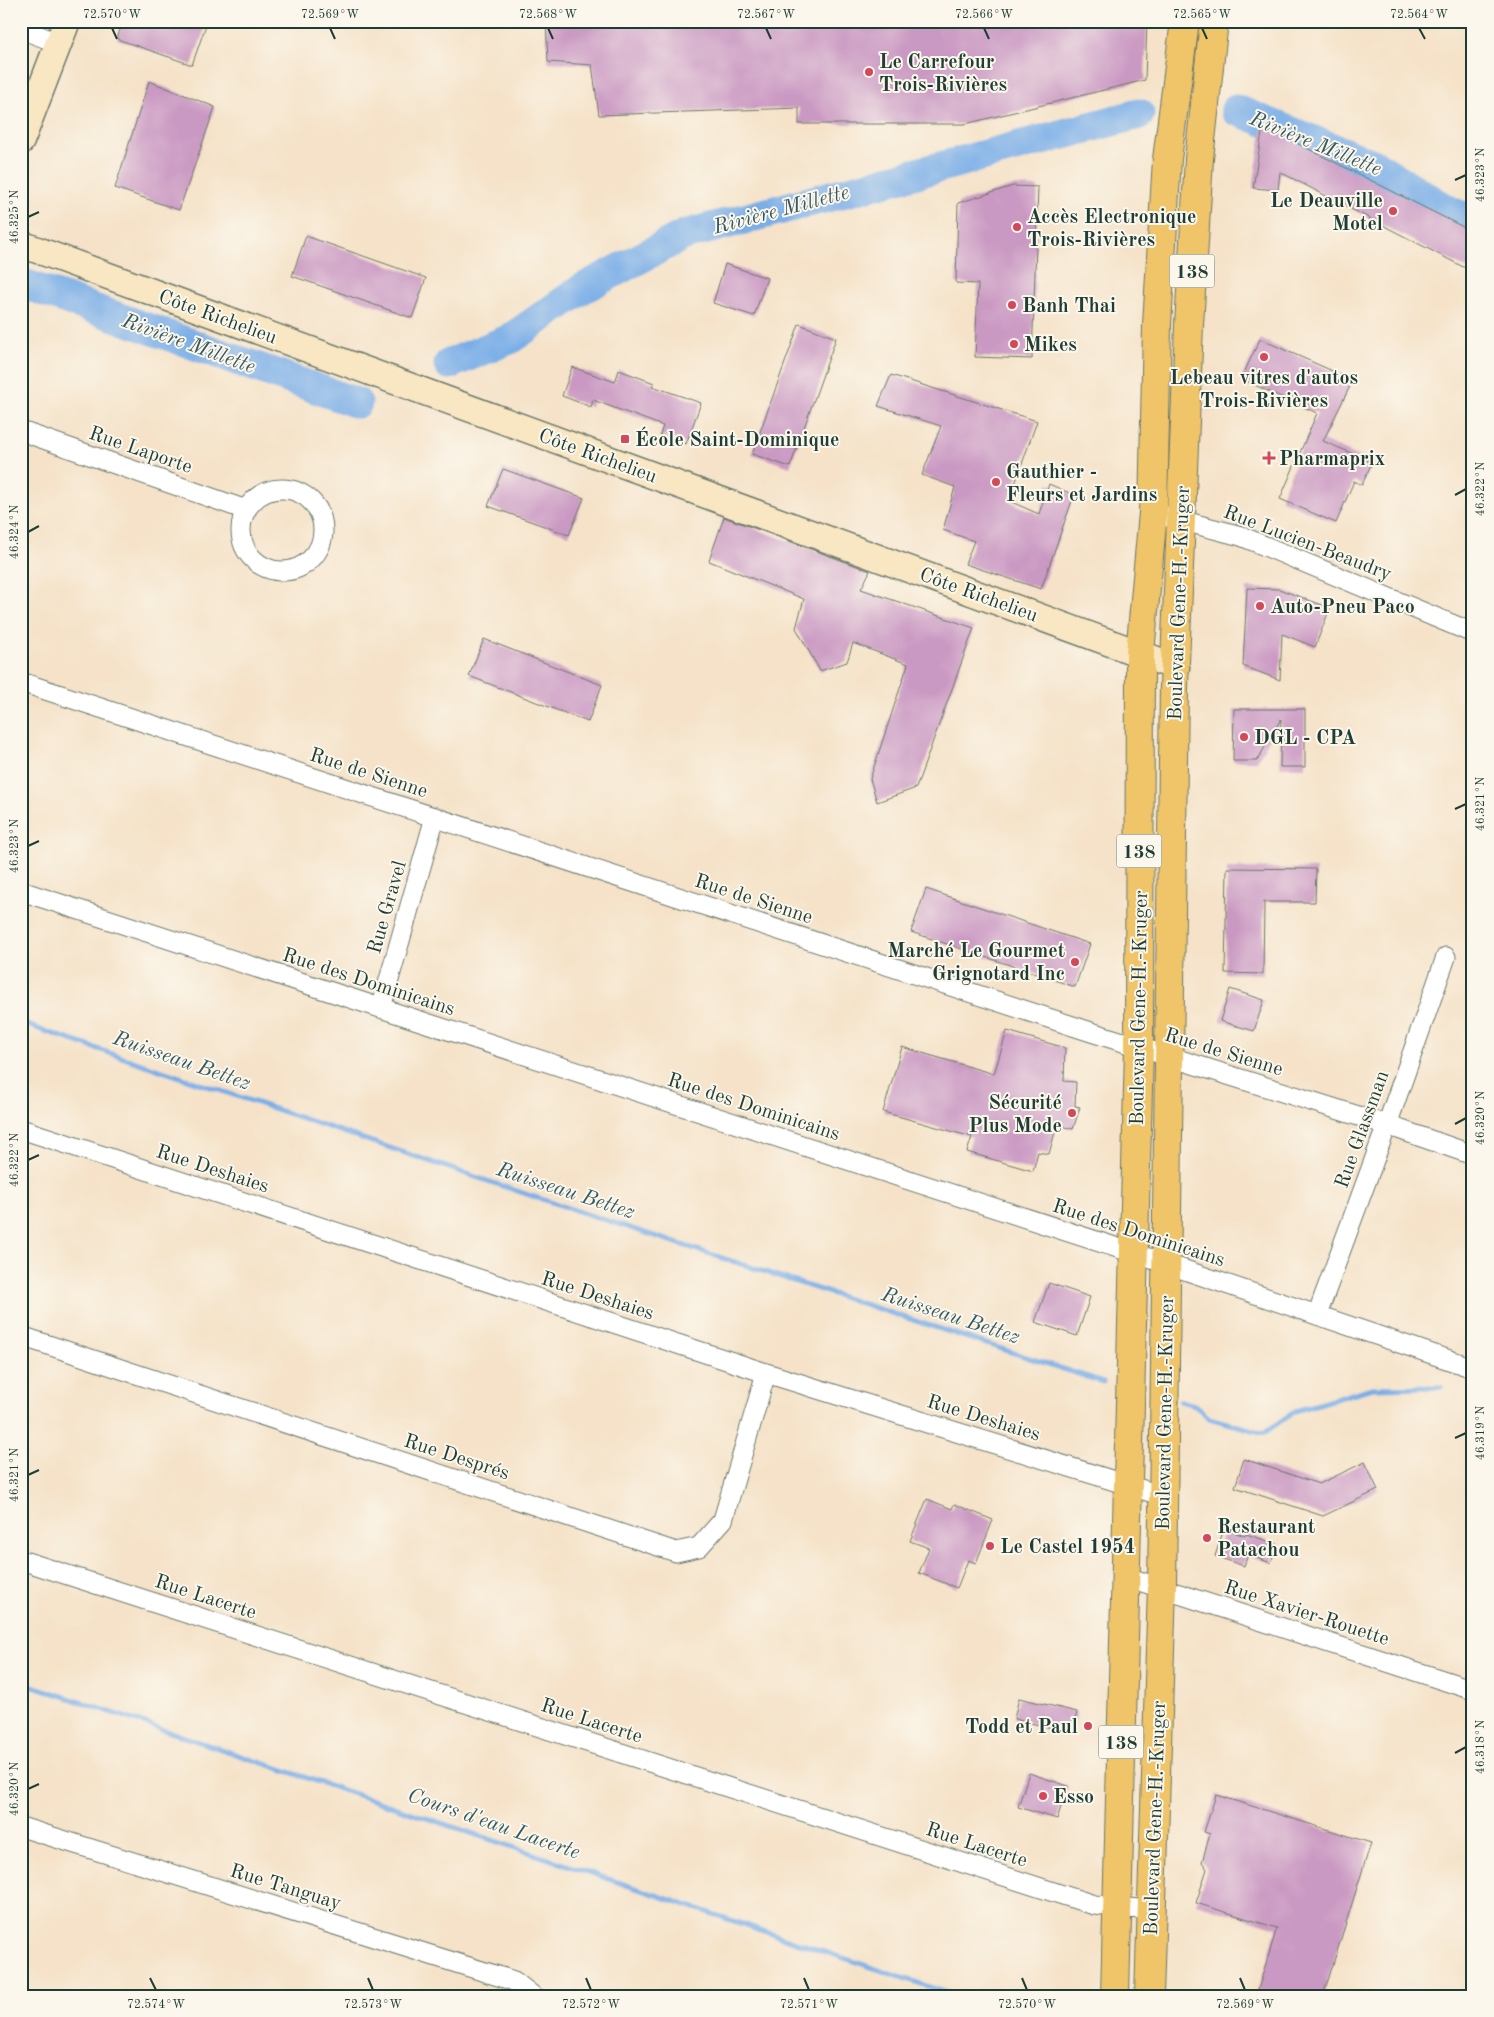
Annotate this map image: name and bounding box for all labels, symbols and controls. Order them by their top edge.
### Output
text: 72.570°W [83,8,141,21]
text: 72.569°W [301,8,359,21]
text: 72.568°W [519,8,577,21]
text: 72.567°W [737,8,795,21]
text: 72.566°W [955,8,1013,21]
text: 72.565°W [1173,8,1231,21]
text: 72.564°W [1390,8,1448,21]
place label: Le Carrefour Trois-Rivières [879,53,1007,96]
marker: Le Carrefour Trois-Rivières [863,66,875,78]
water label: Rivière Millette [1246,108,1384,180]
text: 46.323°N [1475,148,1487,202]
water label: Rivière Millette [710,182,852,239]
text: 46.325°N [8,190,21,244]
place label: Le Deauville Motel [1270,192,1383,235]
marker: Le Deauville Motel [1387,205,1399,217]
place label: Accès Electronique Trois-Rivières [1027,208,1196,251]
marker: Accès Electronique Trois-Rivières [1011,221,1023,233]
road number: 138 [1170,255,1214,288]
street label: Côte Richelieu [155,287,279,349]
place label: Banh Thai [1022,297,1116,317]
marker: Banh Thai [1006,299,1018,311]
water label: Rivière Millette [118,310,258,378]
place label: Mikes [1024,336,1077,356]
marker: Mikes [1008,338,1020,350]
marker: Lebeau vitres d'autos Trois-Rivières [1258,351,1270,363]
place label: Lebeau vitres d'autos Trois-Rivières [1170,369,1358,412]
street label: Rue Laporte [86,424,195,478]
street label: Côte Richelieu [535,426,659,488]
place label: École Saint-Dominique [635,426,839,451]
marker: École Saint-Dominique [619,433,631,445]
place label: Pharmaprix [1279,450,1385,470]
marker: Pharmaprix [1263,452,1275,464]
text: 46.322°N [1475,462,1487,516]
place label: Gauthier - Fleurs et Jardins [1006,463,1157,506]
marker: Gauthier - Fleurs et Jardins [990,476,1002,488]
street label: Boulevard Gene-H.-Kruger [1166,485,1194,721]
street label: Rue Lucien-Beaudry [1221,503,1394,585]
text: 46.324°N [9,505,21,559]
street label: Côte Richelieu [916,565,1040,627]
place label: Auto-Pneu Paco [1270,598,1415,618]
marker: Auto-Pneu Paco [1254,600,1266,612]
place label: DGL - CPA [1254,729,1356,749]
marker: DGL - CPA [1238,731,1250,743]
street label: Rue de Sienne [307,745,430,802]
text: 46.321°N [1475,777,1487,831]
text: 46.323°N [9,819,21,873]
road number: 138 [1116,834,1162,868]
street label: Rue Gravel [365,859,411,956]
street label: Rue de Sienne [692,871,815,928]
street label: Boulevard Gene-H.-Kruger [1128,890,1152,1126]
place label: Marché Le Gourmet Grignotard Inc [887,942,1065,985]
street label: Rue des Dominicains [280,946,457,1020]
marker: Marché Le Gourmet Grignotard Inc [1069,956,1081,968]
street label: Rue de Sienne [1162,1025,1285,1080]
water label: Ruisseau Bettez [109,1028,253,1095]
street label: Rue Glassman [1332,1068,1393,1191]
street label: Rue des Dominicains [665,1071,842,1145]
text: 46.320°N [1475,1091,1487,1145]
place label: Sécurité Plus Mode [969,1094,1062,1137]
marker: Sécurité Plus Mode [1066,1107,1078,1119]
text: 46.322°N [9,1133,21,1187]
street label: Rue Deshaies [153,1142,271,1198]
water label: Ruisseau Bettez [493,1159,637,1224]
street label: Rue des Dominicains [1050,1197,1227,1271]
street label: Rue Deshaies [538,1269,656,1325]
water label: Ruisseau Bettez [878,1284,1022,1349]
street label: Boulevard Gene-H.-Kruger [1154,1295,1178,1531]
street label: Rue Deshaies [924,1392,1042,1446]
text: 46.319°N [1475,1406,1487,1460]
street label: Rue Després [401,1431,512,1484]
text: 46.321°N [9,1448,21,1502]
place label: Restaurant Patachou [1217,1518,1315,1561]
marker: Restaurant Patachou [1201,1532,1213,1544]
place label: Le Castel 1954 [1000,1537,1135,1558]
marker: Le Castel 1954 [984,1540,996,1552]
street label: Rue Lacerte [152,1572,259,1624]
street label: Rue Xavier-Rouette [1221,1578,1391,1650]
street label: Rue Lacerte [538,1696,645,1748]
street label: Boulevard Gene-H.-Kruger [1142,1700,1170,1936]
place label: Todd et Paul [965,1718,1078,1738]
marker: Todd et Paul [1082,1720,1094,1732]
text: 46.318°N [1475,1720,1487,1774]
road number: 138 [1098,1725,1144,1758]
text: 46.320°N [9,1762,21,1816]
water label: Cours d'eau Lacerte [405,1785,582,1864]
place label: Esso [1053,1788,1094,1808]
marker: Esso [1037,1790,1049,1802]
street label: Rue Lacerte [923,1820,1030,1872]
street label: Rue Tanguay [227,1861,344,1914]
text: 72.574°W [127,1998,185,2011]
text: 72.573°W [344,1998,402,2011]
text: 72.572°W [562,1998,620,2011]
text: 72.571°W [780,1998,838,2011]
text: 72.570°W [998,1998,1056,2011]
text: 72.569°W [1216,1998,1274,2011]

